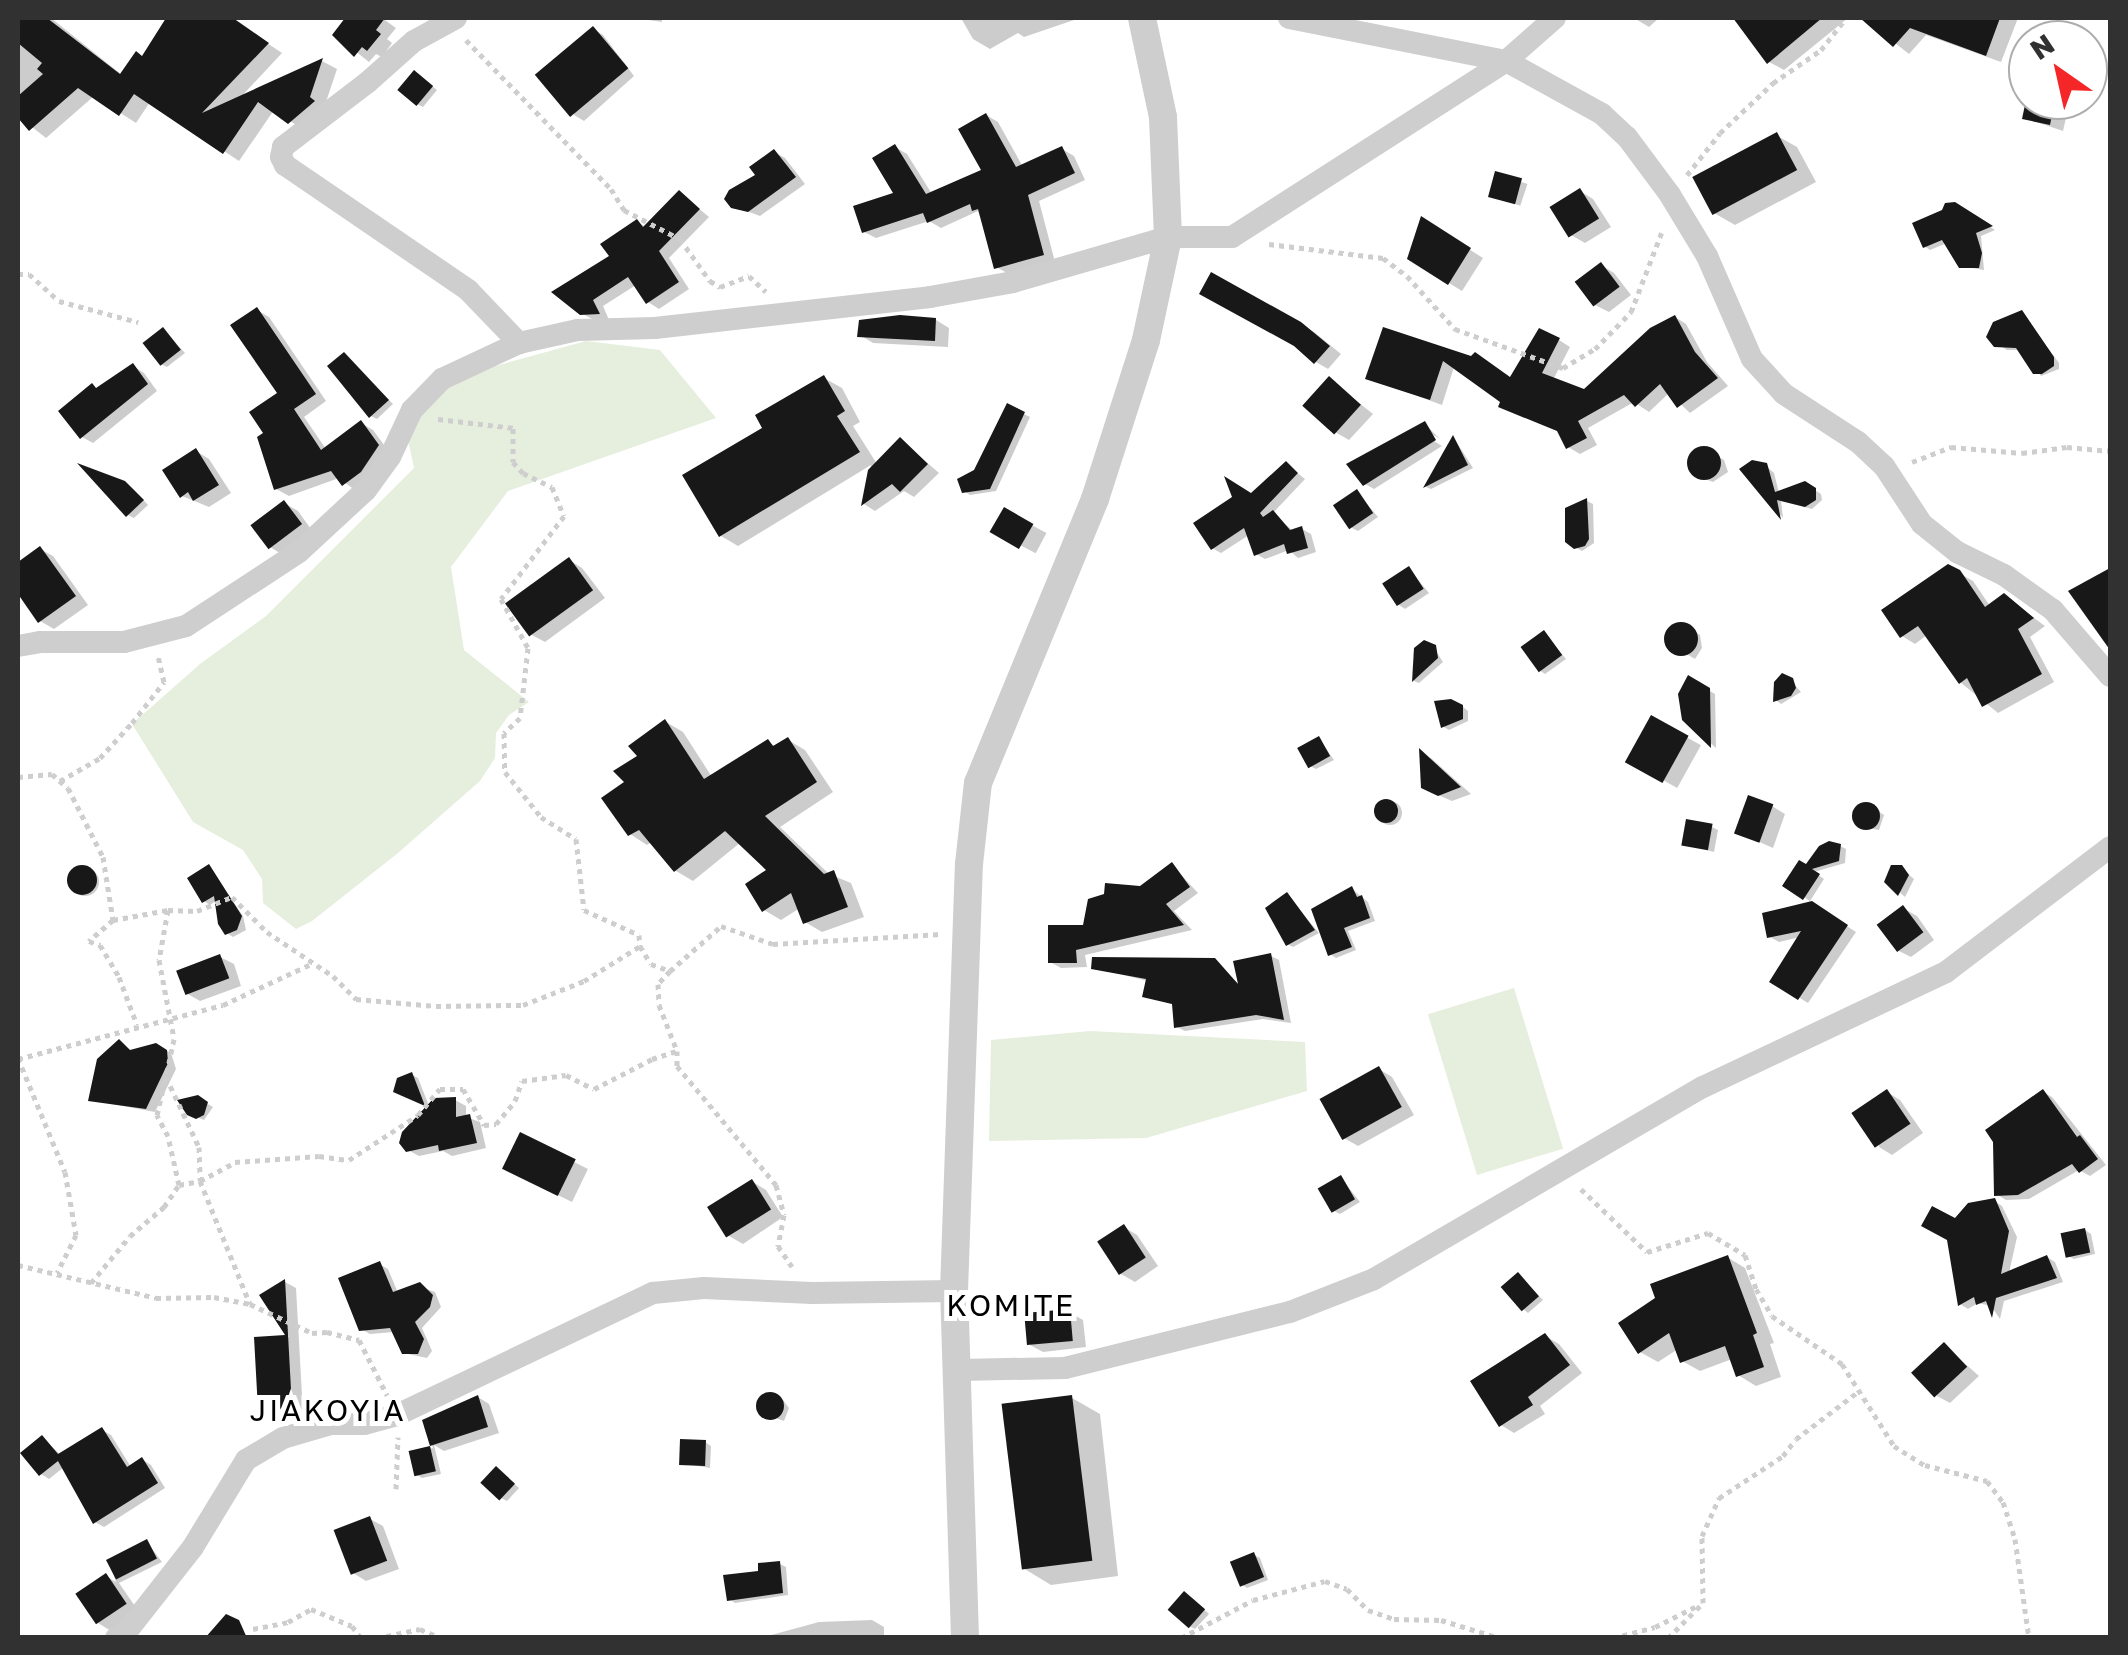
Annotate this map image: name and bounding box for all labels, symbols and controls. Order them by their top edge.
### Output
north arrow [2008,20,2108,120]
text: N [2024,27,2060,66]
district label: KOMITE [946,1287,1076,1323]
district label: JIAKOYIA [250,1392,406,1428]

